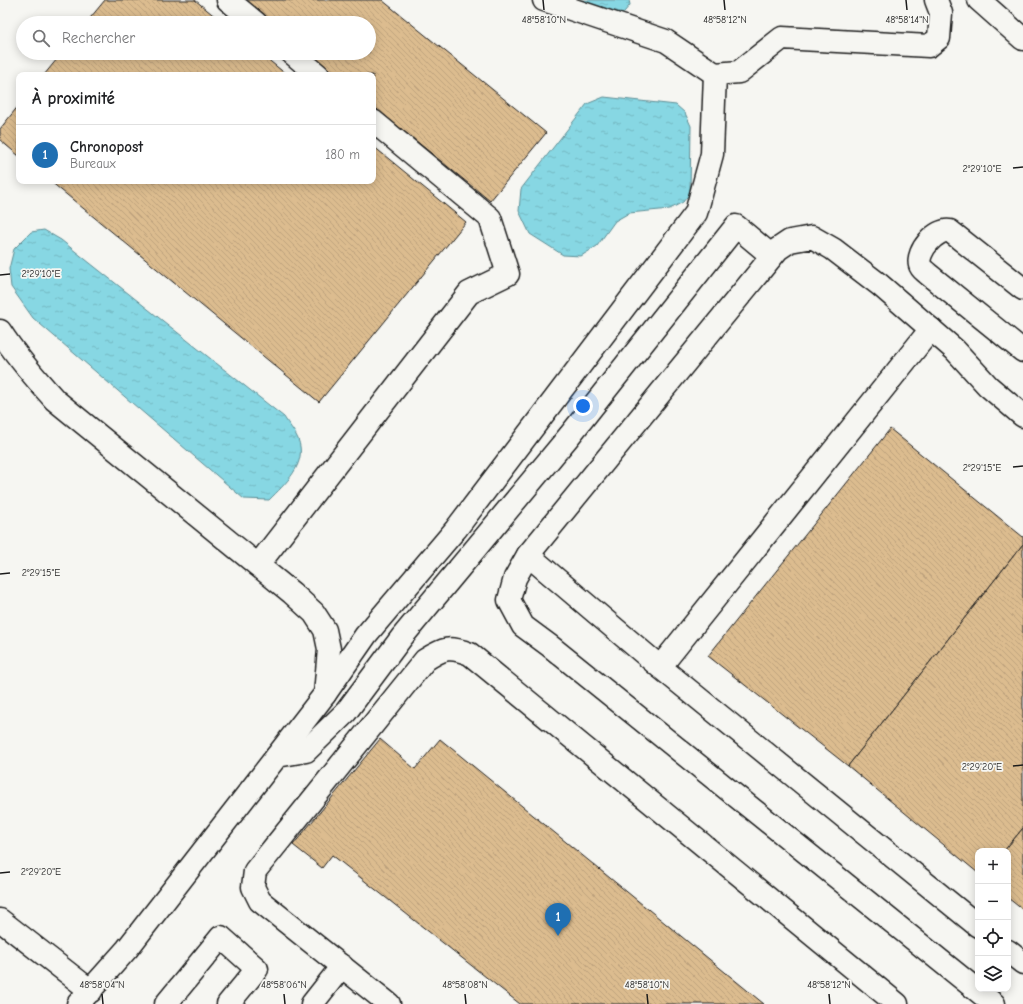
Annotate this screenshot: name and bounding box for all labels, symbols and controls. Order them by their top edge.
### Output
text: 48°58'10"N [522,14,566,26]
text: 48°58'12"N [703,14,747,26]
text: 48°58'14"N [885,14,929,26]
search box [16,16,376,60]
icon: search [30,27,52,49]
text: Rechercher [62,29,135,47]
text: À proximité [32,89,115,108]
text: Chronopost [70,138,143,156]
text: 1 [42,147,48,162]
text: 180 m [325,147,360,162]
text: Bureaux [70,156,116,171]
text: 2°29'10"E [962,163,1002,175]
text: 2°29'10"E [21,268,61,280]
your location [573,396,593,416]
text: 2°29'15"E [963,462,1001,474]
text: 2°29'15"E [22,567,60,579]
text: 2°29'20"E [962,761,1002,773]
map controls [975,848,1011,992]
button: + [975,848,1011,884]
text: 2°29'20"E [21,866,61,878]
button: − [975,884,1011,920]
pin: 1 [545,903,571,936]
button: locate [975,920,1011,956]
button: layers [975,956,1011,992]
text: 48°58'04"N [79,979,125,991]
text: 48°58'06"N [261,979,307,991]
text: 48°58'08"N [442,979,488,991]
text: 48°58'10"N [625,979,669,991]
text: 48°58'12"N [807,979,851,991]

